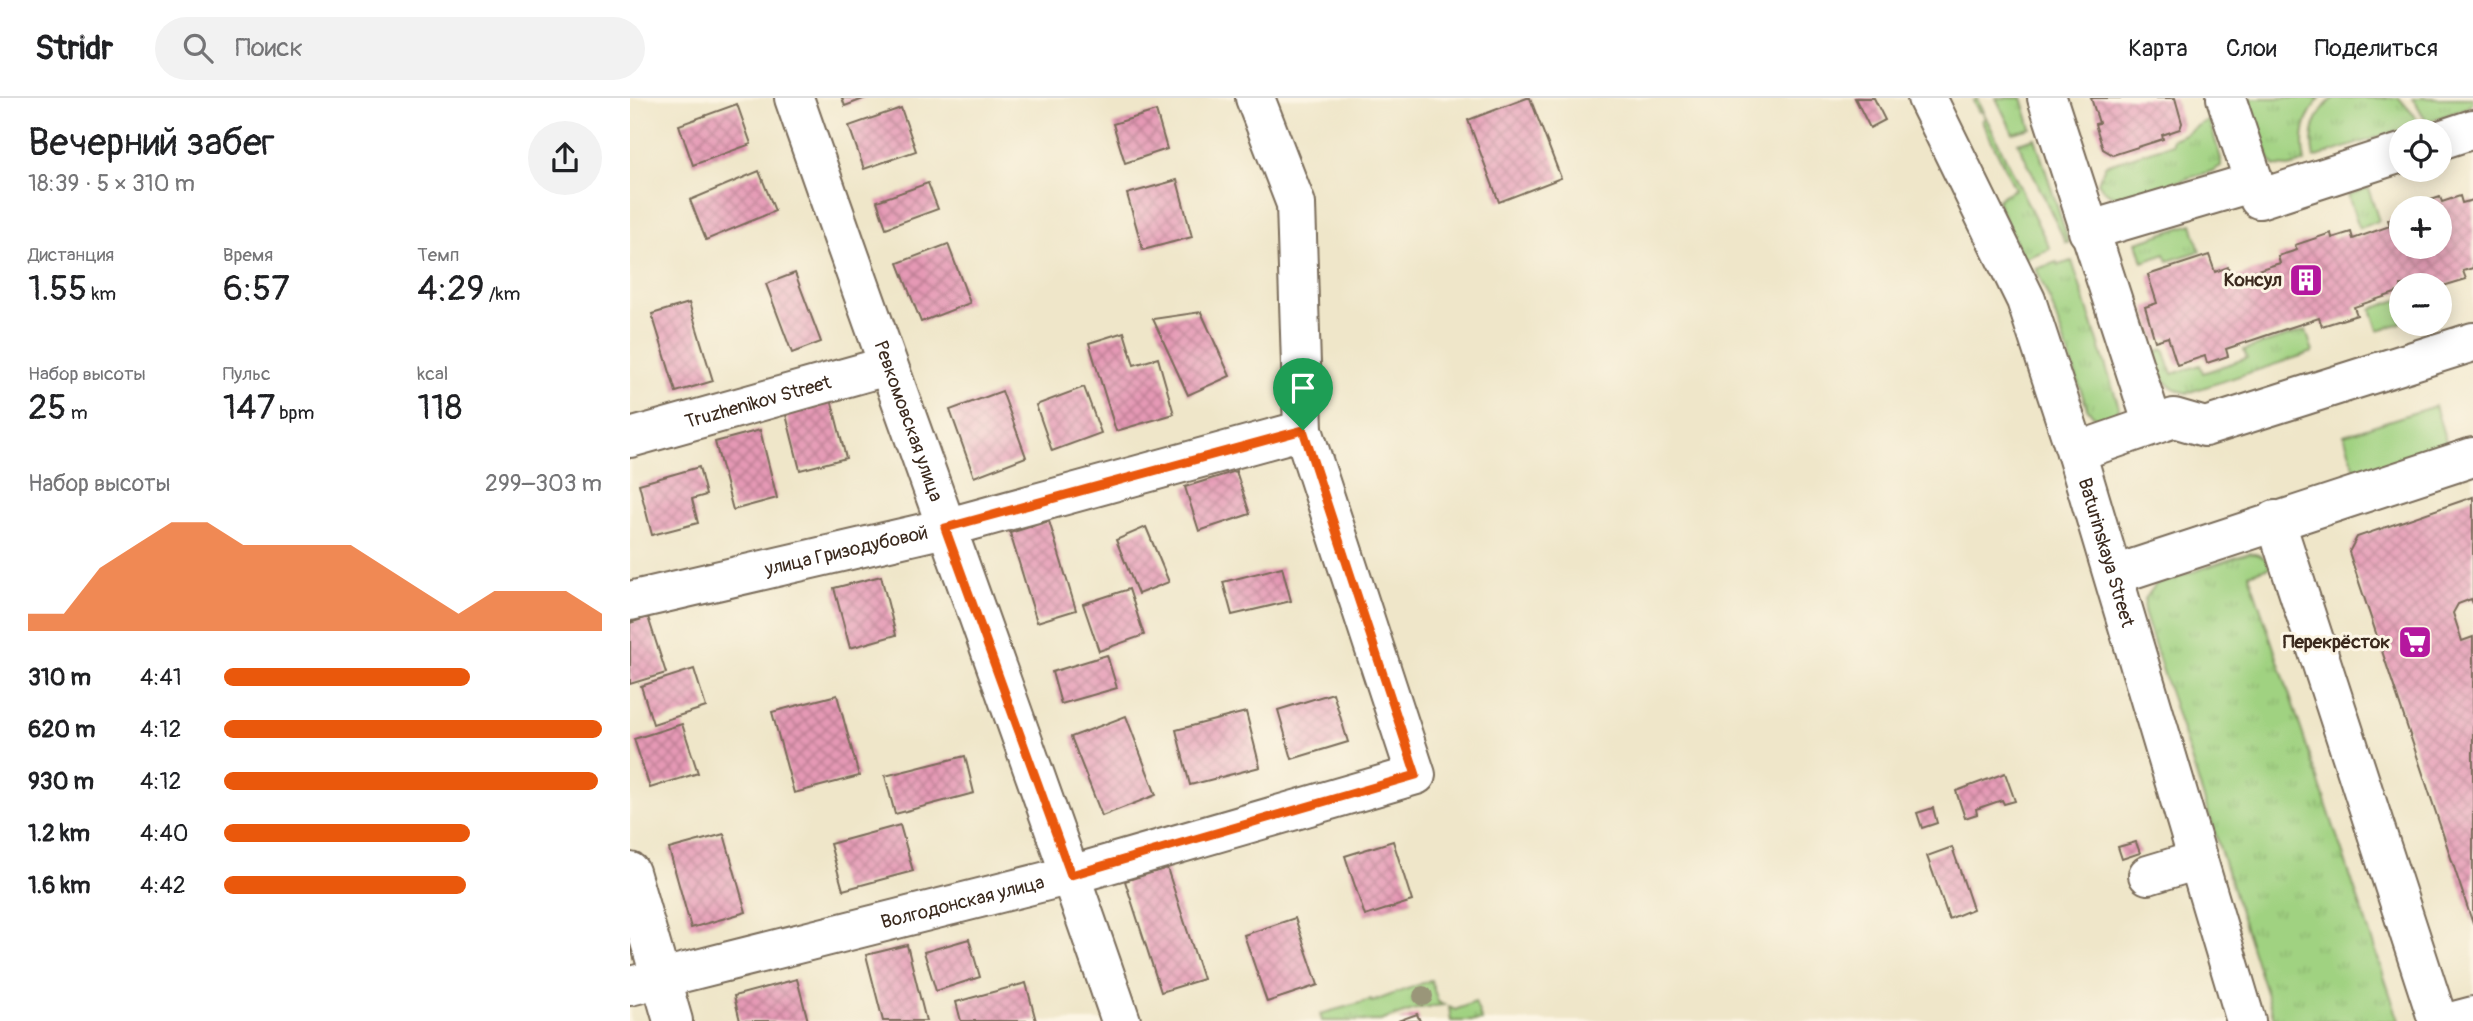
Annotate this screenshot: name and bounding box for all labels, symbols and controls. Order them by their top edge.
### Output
search box [155,17,645,80]
text: Stridr [35,28,113,69]
icon: search [179,29,217,67]
text: Поиск [235,32,303,64]
text: Карта [2128,34,2188,63]
text: Слои [2226,34,2277,63]
text: Поделиться [2315,34,2438,63]
text: Вечерний забег [28,119,275,167]
map controls [2389,119,2452,336]
button: locate [2389,119,2452,182]
button: share [528,121,602,195]
text: 18:39 · 5 × 310 m [28,169,195,198]
button: + [2389,196,2452,259]
text: Дистанция [28,243,114,267]
text: Время [223,243,273,267]
text: Темп [417,243,459,267]
building icon: Консул [2287,261,2325,299]
text: 1.55 [28,267,87,311]
text: 6:57 [223,267,290,311]
text: 4:29 [417,267,485,311]
place label: Консул [2224,268,2282,292]
button: − [2389,273,2452,336]
text: km [87,282,116,306]
text: /km [485,282,520,306]
street label: Ревкомовская улица [869,338,948,505]
pin [1273,358,1333,430]
text: Набор высоты [28,362,146,386]
text: Пульс [223,362,271,386]
text: kcal [417,362,448,386]
icon: arrive [1284,369,1322,407]
street label: Truzhenikov Street [682,370,834,434]
text: 25 [28,386,67,430]
text: 147 [223,386,275,430]
text: 118 [417,386,462,430]
text: m [67,401,88,425]
text: bpm [275,401,314,425]
text: Набор высоты [28,469,170,498]
text: 299–303 m [485,469,602,498]
street label: Baturinskaya Street [2072,475,2140,630]
street label: улица Гризодубовой [761,520,930,582]
supermarket icon: Перекрёсток [2396,623,2434,661]
place label: Перекрёсток [2283,630,2390,654]
text: 310 m [28,663,91,692]
text: 4:41 [140,663,182,692]
text: 620 m [28,715,95,744]
text: 4:12 [140,715,181,744]
text: 930 m [28,767,94,796]
text: 4:12 [140,767,181,796]
text: 1.2 km [28,819,90,848]
text: 4:40 [140,819,189,848]
street label: Волгодонская улица [878,870,1047,934]
text: 1.6 km [28,871,90,900]
text: 4:42 [140,871,186,900]

